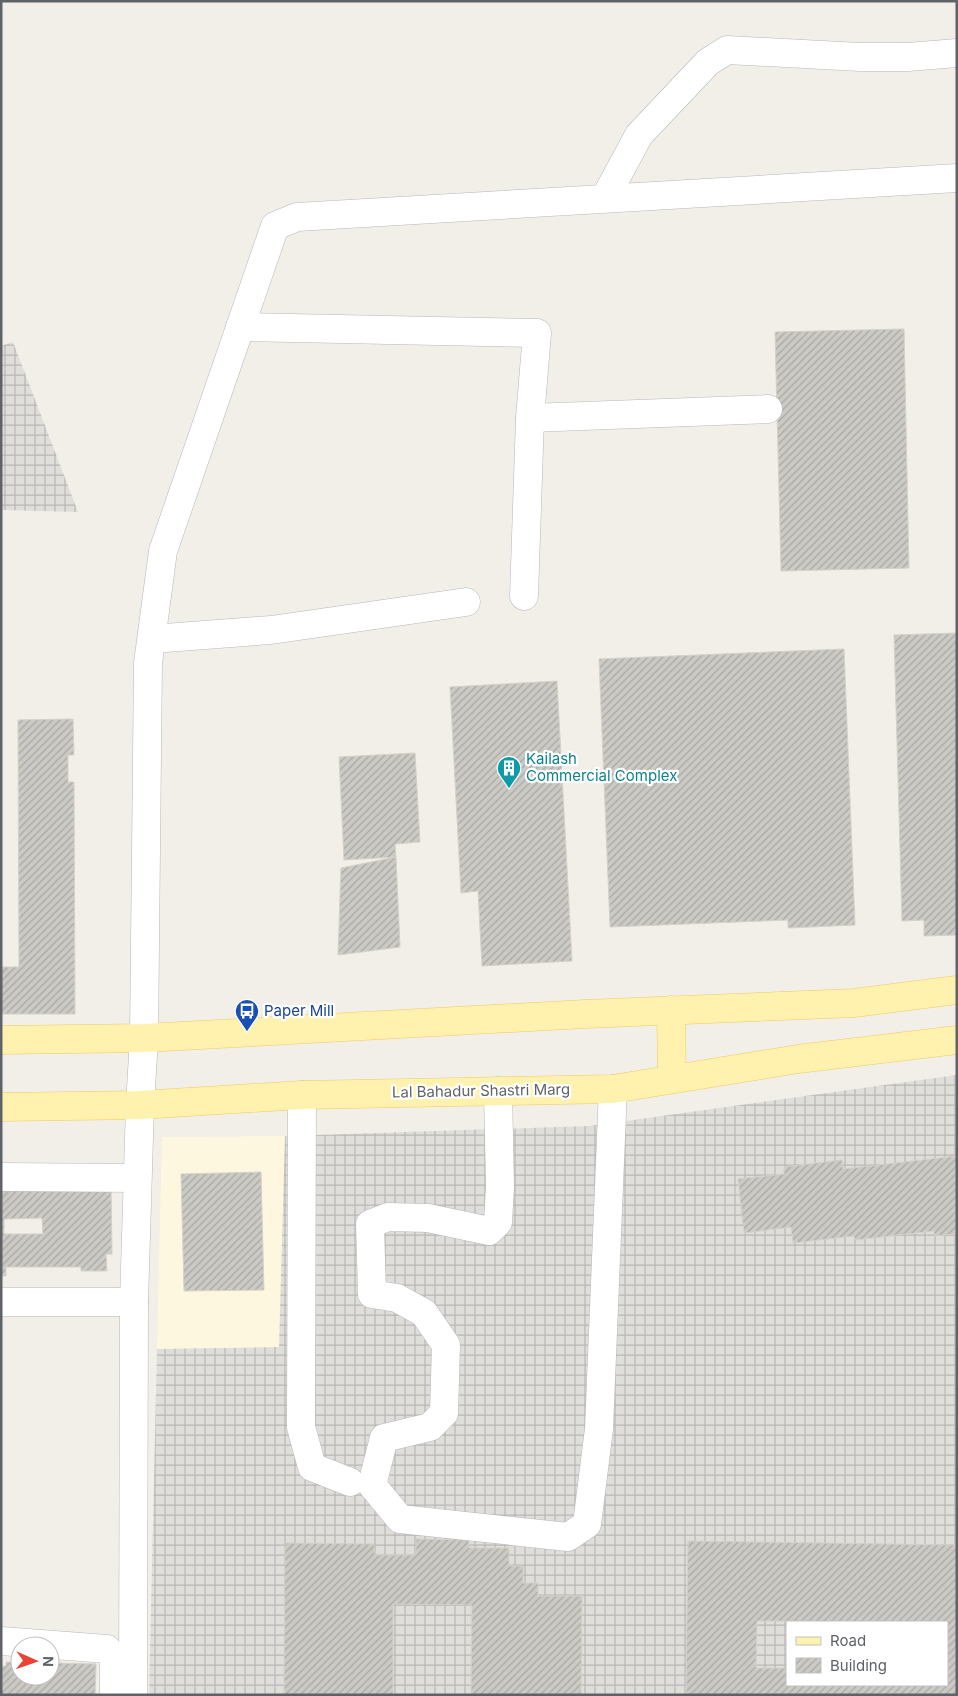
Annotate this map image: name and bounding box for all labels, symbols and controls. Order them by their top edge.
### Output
place label: Kailash Commercial Complex [526,749,677,785]
building icon: Kailash Commercial Complex [496,755,522,789]
bus stop icon: Paper Mill [234,998,260,1032]
place label: Paper Mill [264,1001,334,1020]
street label: Lal Bahadur Shastri Marg [392,1079,570,1102]
legend [786,1621,948,1686]
text: Road [830,1631,866,1650]
north arrow [10,1636,60,1686]
text: N [40,1656,57,1667]
text: Building [830,1656,887,1675]

